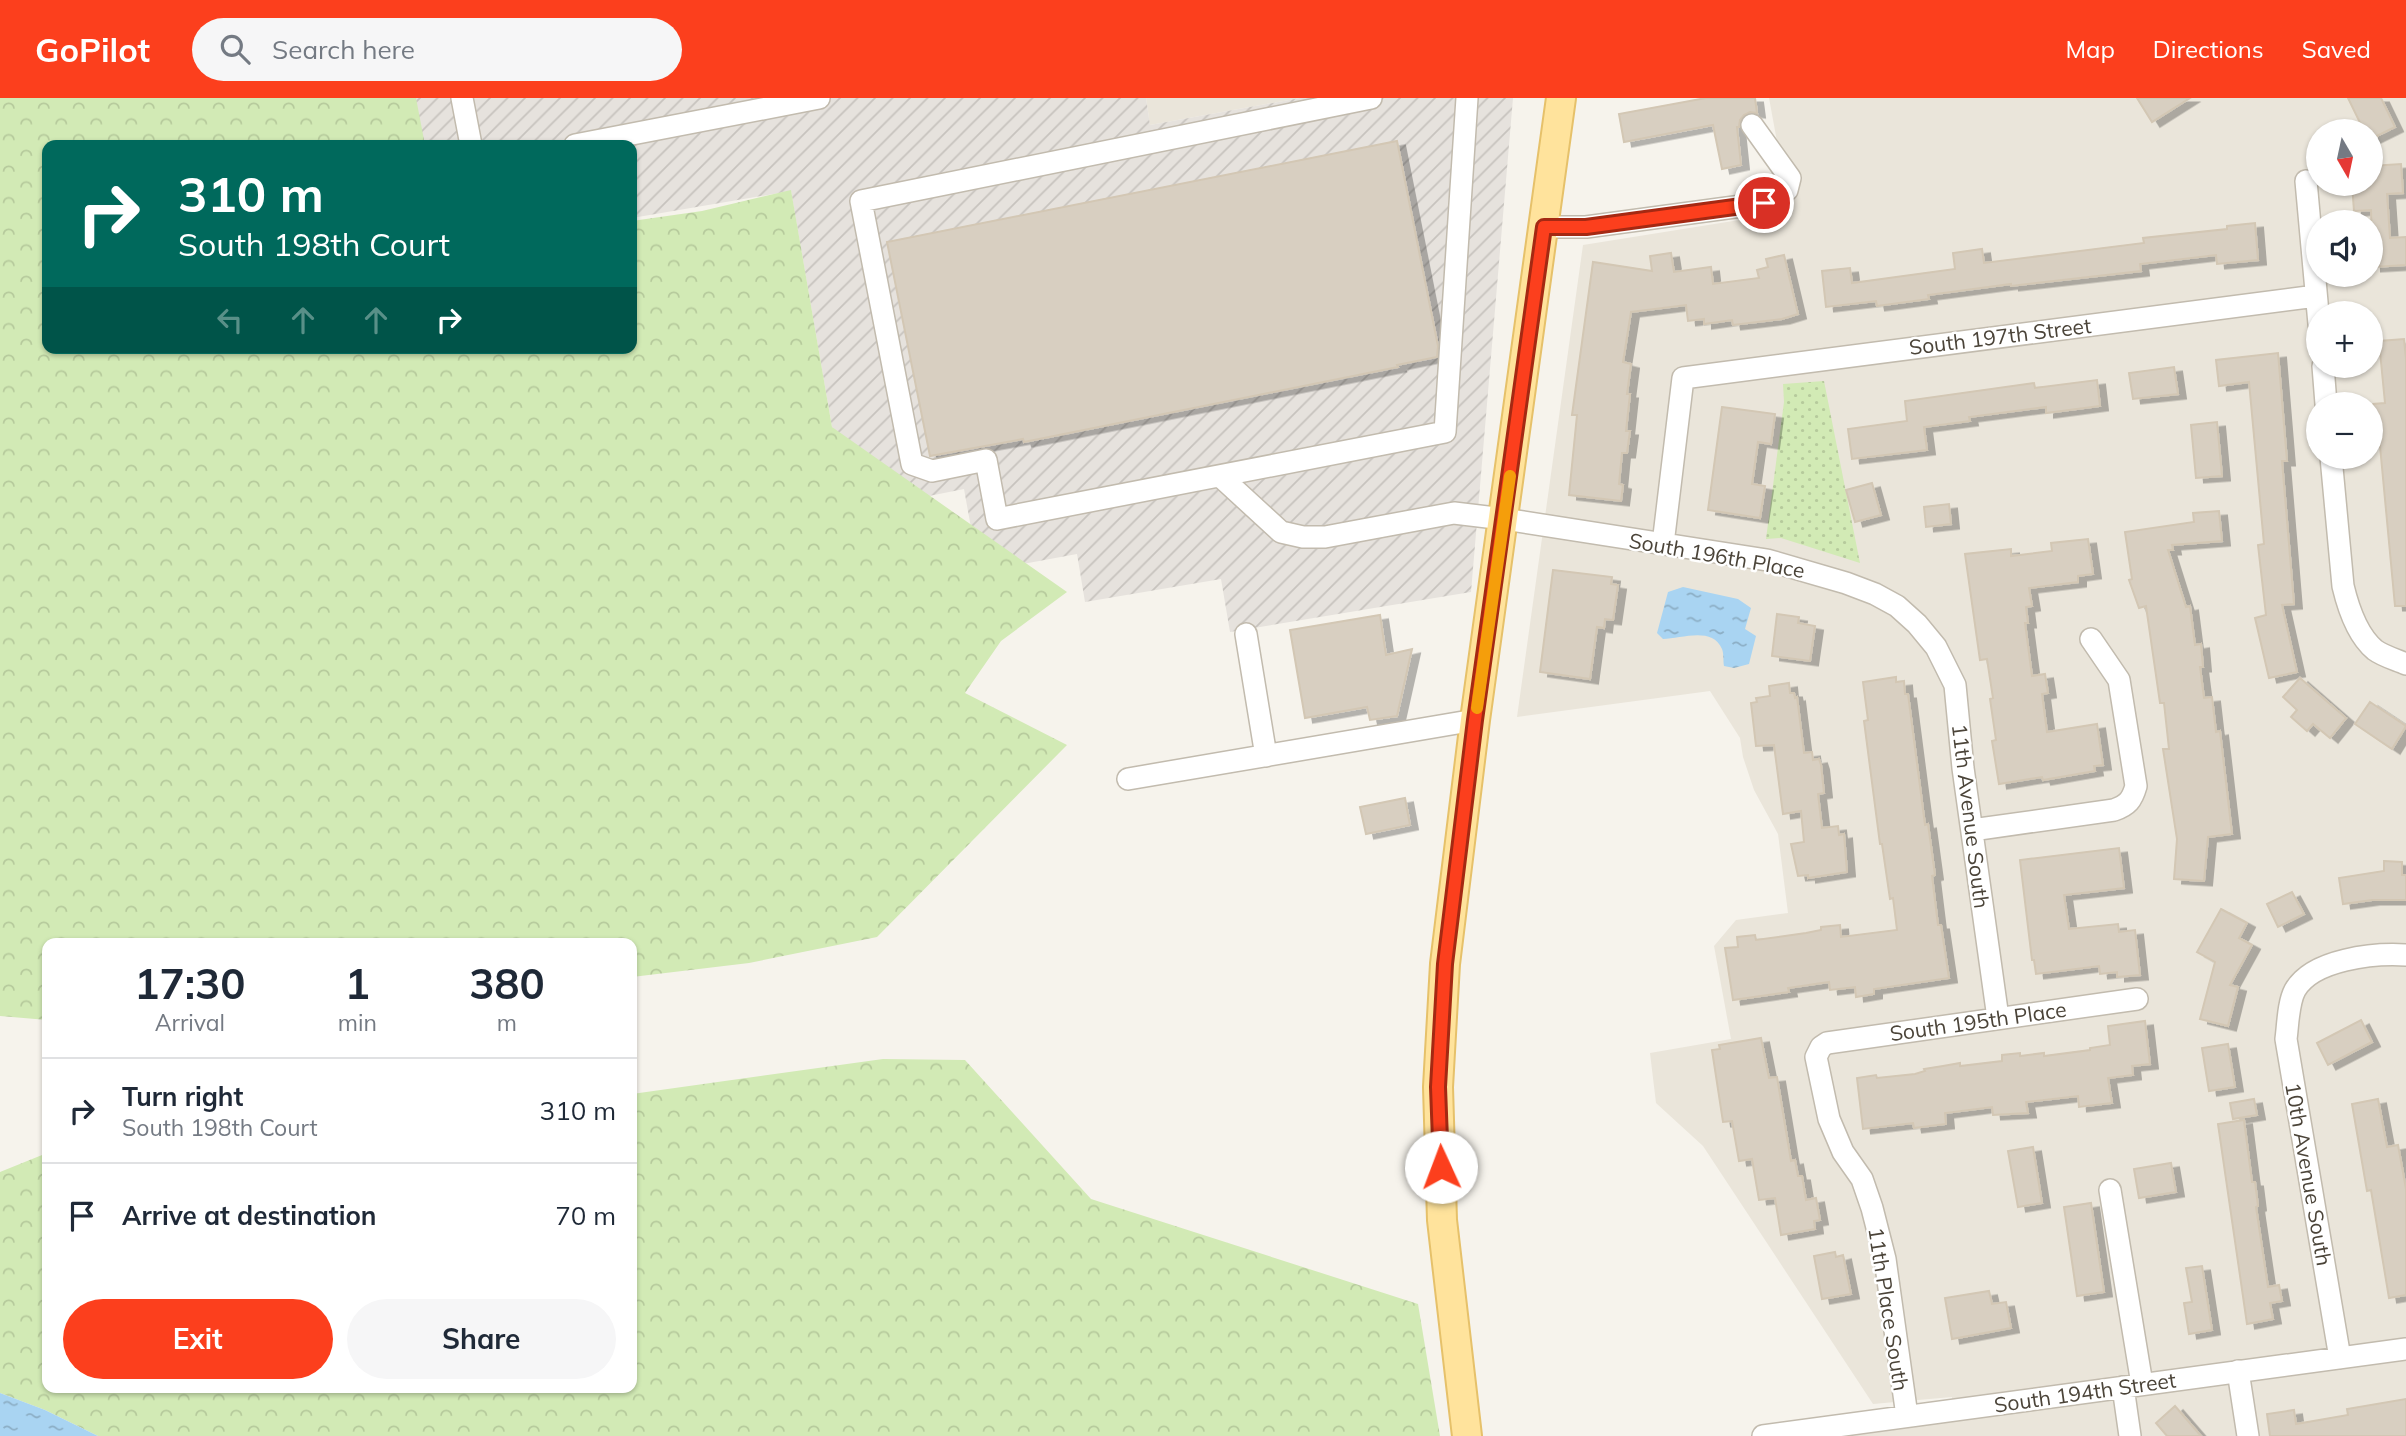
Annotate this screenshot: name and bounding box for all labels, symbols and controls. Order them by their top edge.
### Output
search box [192,18,682,81]
text: GoPilot [35,29,150,70]
icon: search [216,30,254,68]
text: Search here [272,33,415,66]
text: Map [2065,34,2115,64]
text: Directions [2153,34,2264,64]
text: Saved [2302,34,2371,64]
north arrow [2306,119,2384,196]
map controls [2306,119,2383,469]
text: 310 m [178,163,324,224]
icon: right [63,168,154,259]
pin [1734,173,1794,233]
icon: arrive [1745,184,1783,222]
button: sound [2306,210,2383,287]
text: South 198th Court [178,224,450,264]
icon: left [211,301,249,339]
icon: ahead [284,301,322,339]
icon: ahead [357,301,395,339]
icon: right [430,301,468,339]
button: + [2306,301,2383,378]
street label: South 197th Street [1907,312,2093,360]
button: − [2306,392,2383,469]
street label: South 196th Place [1627,527,1807,583]
street label: 11th Avenue South [1947,722,1995,910]
text: 17:30 [134,957,245,1010]
text: 1 [345,957,370,1010]
text: 380 [469,957,545,1010]
street label: South 195th Place [1888,996,2068,1046]
text: Arrival [155,1008,225,1037]
text: min [338,1008,377,1037]
text: m [497,1008,517,1037]
text: Turn right [122,1080,243,1113]
street label: 10th Avenue South [2280,1080,2338,1268]
icon: right [63,1092,101,1130]
text: 310 m [540,1094,616,1127]
text: South 198th Court [122,1113,318,1142]
position arrow [1404,1130,1478,1204]
icon: arrive [63,1197,101,1235]
text: Arrive at destination [122,1199,377,1232]
text: 70 m [555,1199,616,1232]
street label: 11th Place South [1863,1225,1915,1393]
button: Exit [63,1299,333,1379]
button: Share [347,1299,616,1379]
street label: South 194th Street [1992,1366,2178,1418]

